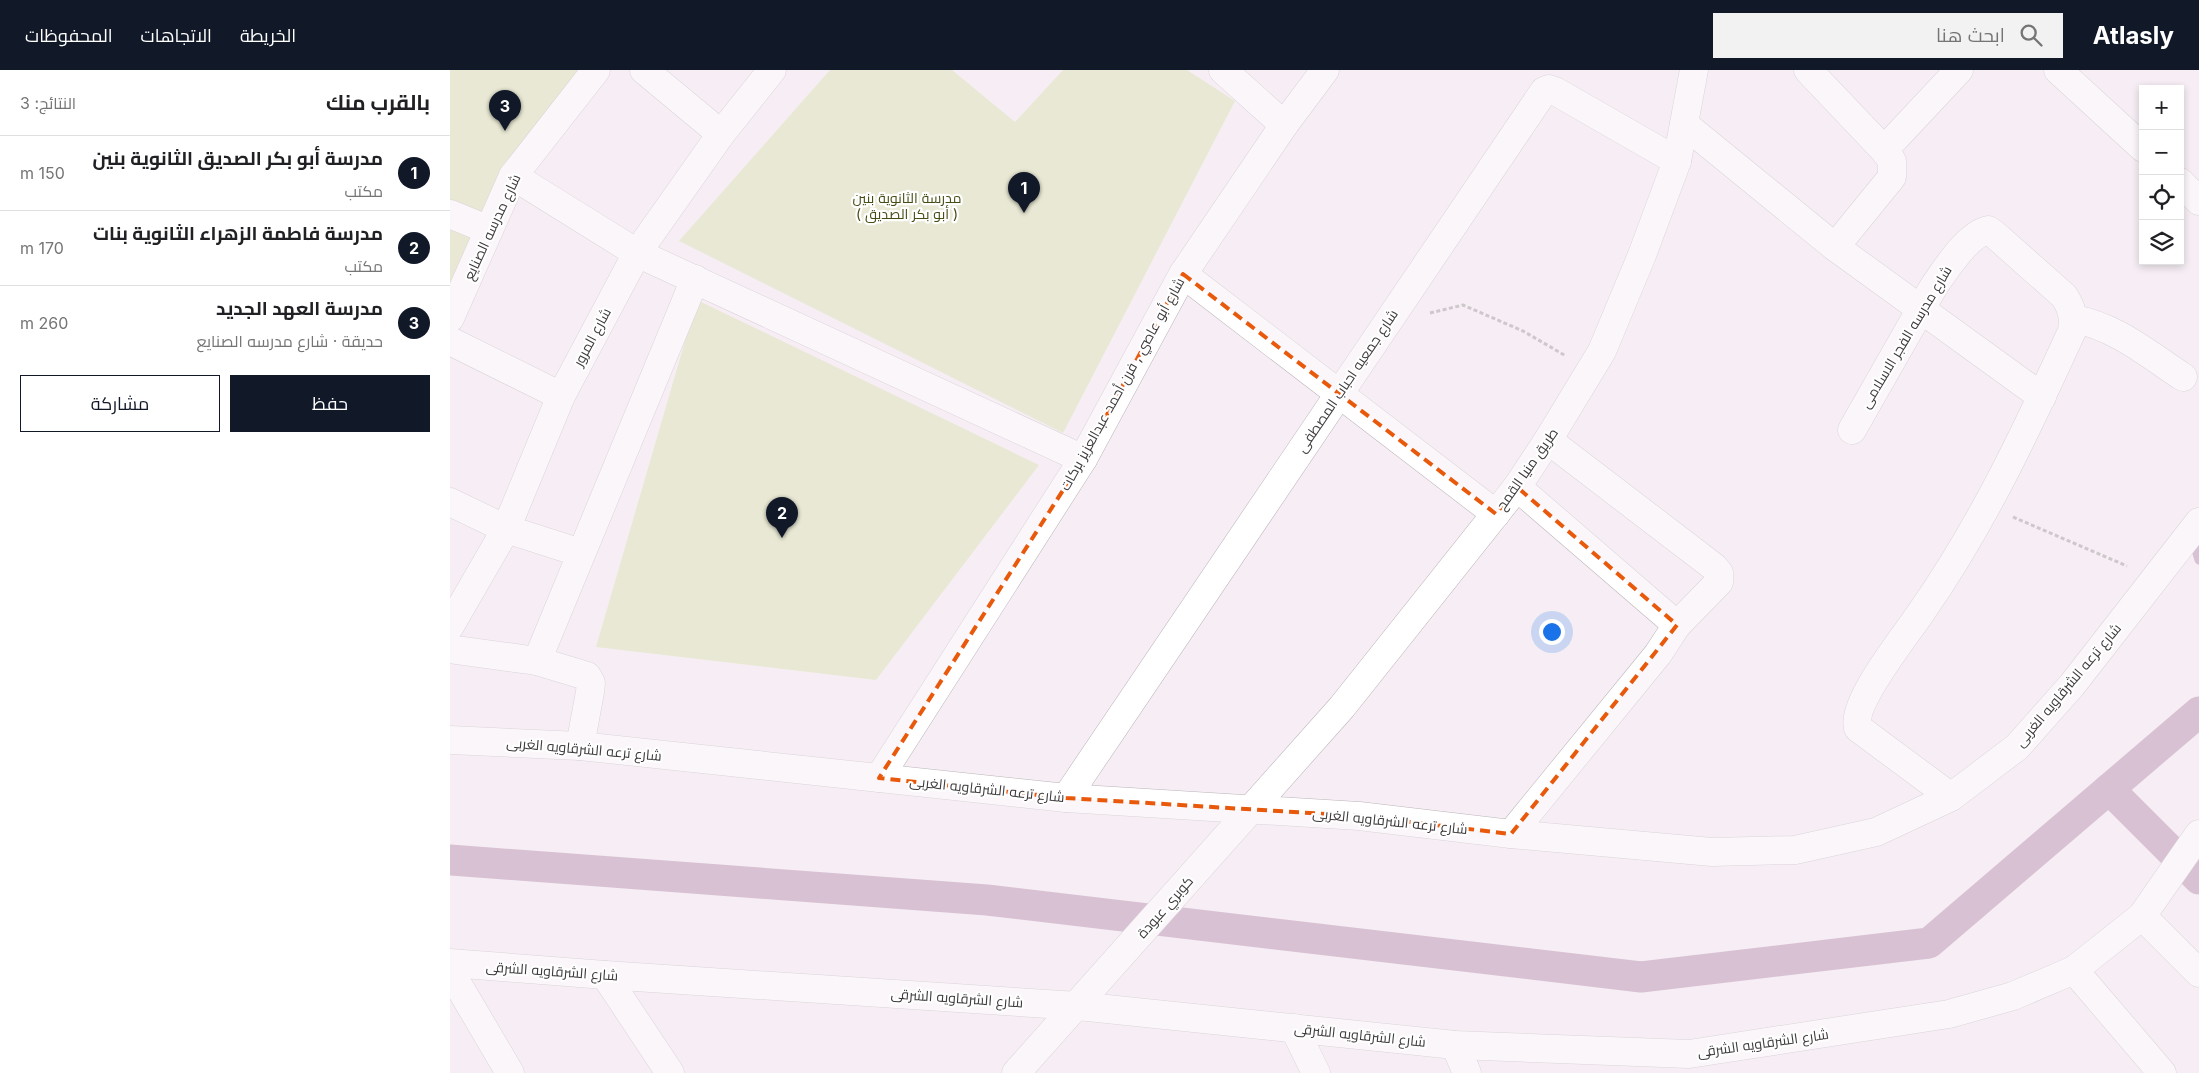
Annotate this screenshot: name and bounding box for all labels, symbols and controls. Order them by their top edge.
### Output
search box [1713,13,2063,58]
icon: search [2017,21,2045,49]
text: Atlasly [2093,21,2174,50]
text: ابحث هنا [1936,24,2005,47]
text: المحفوظات [25,25,113,46]
text: الاتجاهات [141,25,212,46]
text: الخريطة [240,25,296,46]
map controls [2139,85,2184,265]
button: + [2139,85,2184,130]
text: بالقرب منك [326,90,430,115]
pin: 3 [489,90,521,131]
text: النتائج: 3 [20,93,76,113]
button: − [2139,130,2184,175]
text: مدرسة أبو بكر الصديق الثانوية بنين [92,147,383,170]
text: 150 m [20,163,65,183]
text: 1 [411,163,417,183]
street label: شارع مدرسه الصنايع [459,171,525,283]
pin: 1 [1008,172,1040,213]
button: locate [2139,175,2184,220]
text: مكتب [344,181,383,201]
park label: مدرسة الثانوية بنين ( أبو بكر الصديق ) [853,189,961,223]
button: layers [2139,220,2184,265]
text: مدرسة فاطمة الزهراء الثانوية بنات [93,222,383,245]
text: 170 m [20,238,64,258]
text: 2 [409,238,419,258]
text: مكتب [344,256,383,276]
street label: شارع مدرسه الفجر الاسلامى [1856,262,1956,412]
street label: شارع أبو عاصي , فرن أحمد عبدالعزيز بركات [1056,274,1190,495]
text: مدرسة العهد الجديد [216,297,383,320]
street label: شارع المرور [569,305,615,370]
street label: شارع جمعيه احباب المصطفى [1292,306,1402,456]
text: 260 m [20,313,68,333]
text: 3 [409,313,419,333]
text: حديقة · شارع مدرسه الصنايع [197,331,383,351]
button: مشاركة [20,375,220,432]
button: حفظ [230,375,430,432]
street label: طريق منيا القمح [1492,425,1562,513]
pin: 2 [766,497,798,538]
your location [1539,619,1565,645]
street label: شارع ترعه الشرقاويه الغربى [2011,620,2125,750]
street label: شارع ترعه الشرقاويه الغربى [506,733,662,765]
street label: شارع ترعه الشرقاويه الغربى [909,772,1065,806]
street label: شارع ترعه الشرقاويه الغربى [1312,804,1468,838]
street label: كوبري عبودة [1133,872,1199,944]
street label: شارع الشرقاويه الشرقى [485,957,619,985]
street label: شارع الشرقاويه الشرقى [890,984,1024,1012]
street label: شارع الشرقاويه الشرقى [1293,1019,1427,1051]
street label: شارع الشرقاويه الشرقى [1696,1025,1830,1061]

